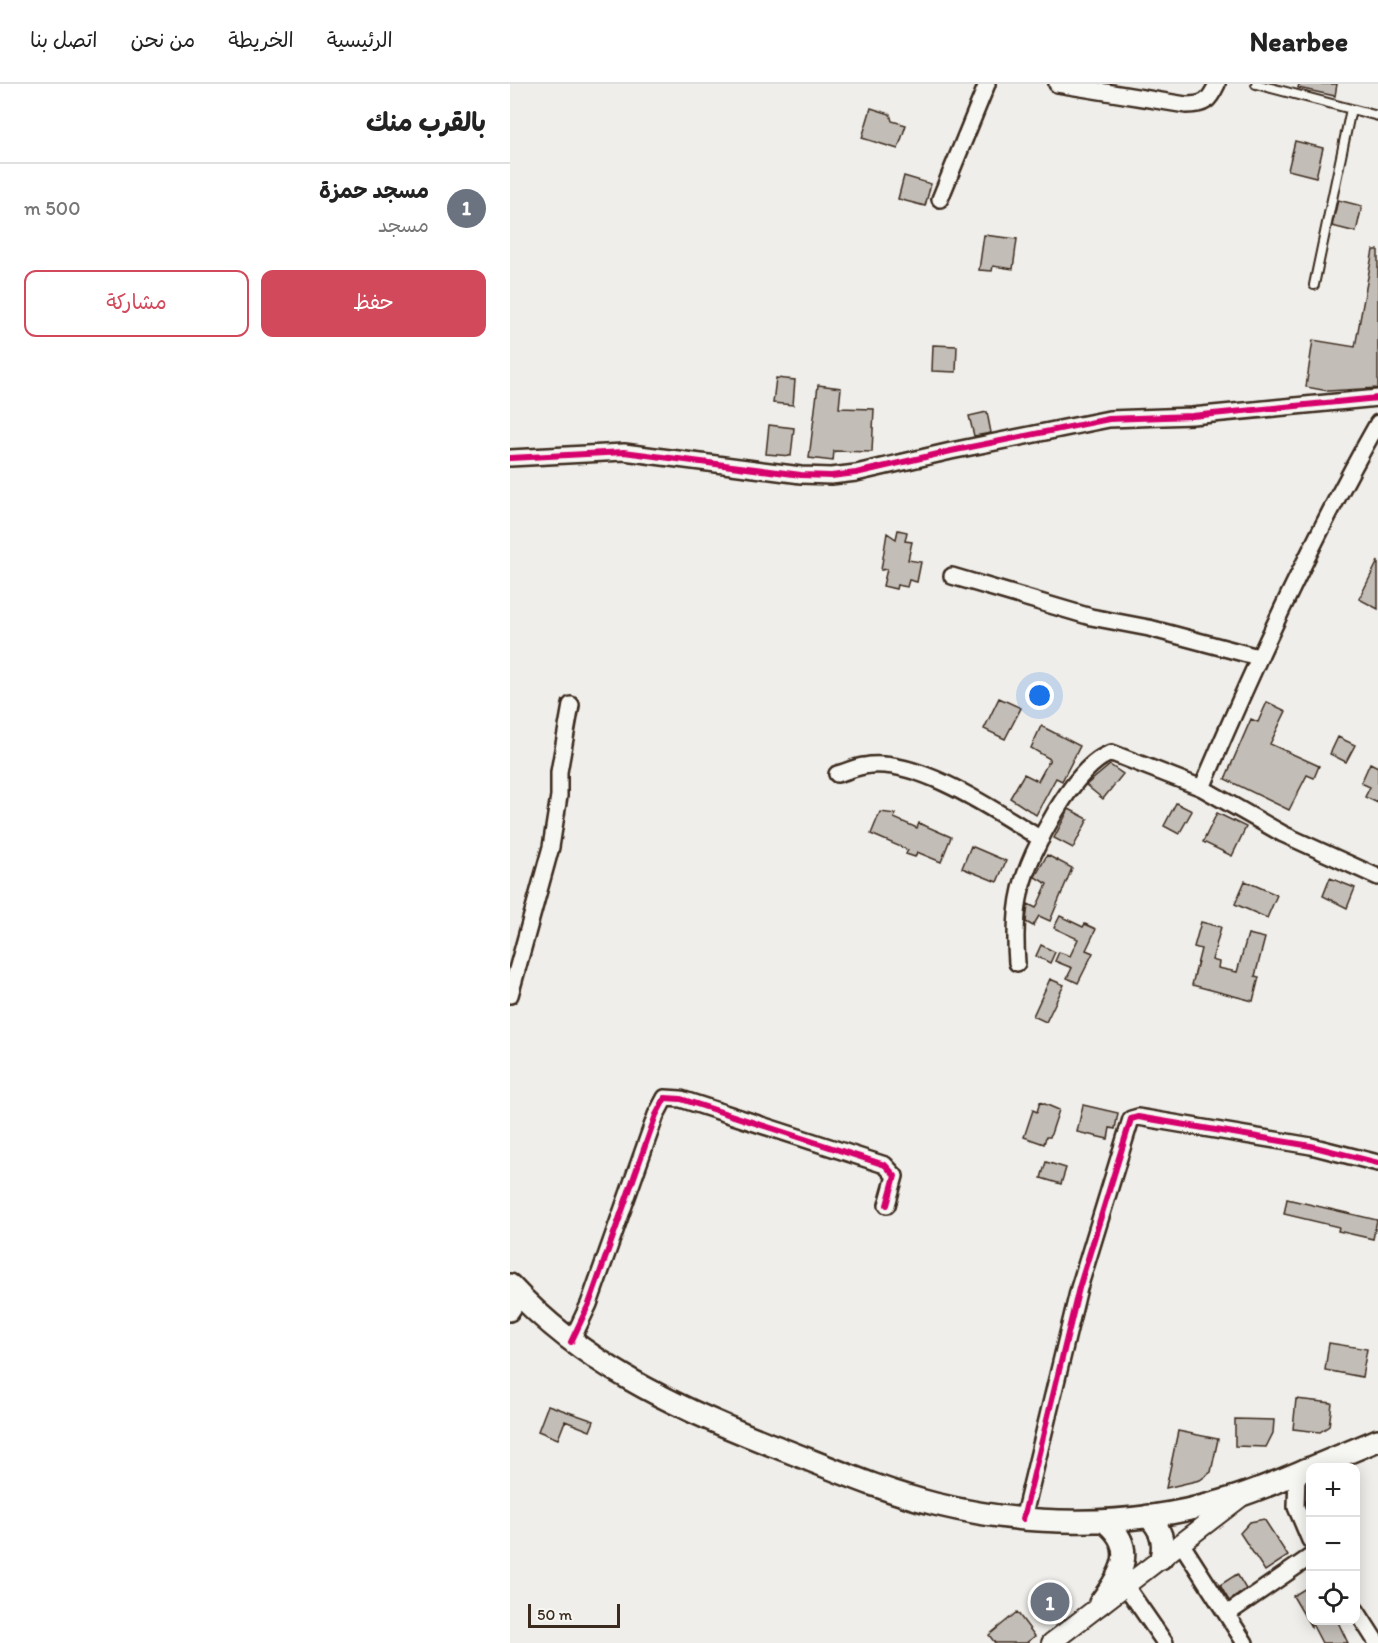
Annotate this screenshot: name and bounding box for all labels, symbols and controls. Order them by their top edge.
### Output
text: Nearbee [1249,24,1348,58]
text: اتصل بنا [30,27,98,52]
text: من نحن [131,27,195,52]
text: الخريطة [228,27,294,52]
text: الرئيسية [327,27,393,52]
text: بالقرب منك [366,106,486,138]
text: مسجد حمزة [319,177,429,204]
text: 500 m [24,196,80,220]
text: 1 [462,196,471,220]
text: مسجد [378,213,429,237]
button: مشاركة [24,270,249,337]
button: حفظ [261,270,486,337]
your location [1025,681,1054,710]
map controls [1306,1463,1360,1625]
button: + [1306,1463,1360,1517]
button: − [1306,1517,1360,1571]
button: locate [1306,1571,1360,1625]
pin: 1 [1030,1580,1070,1624]
scale bar [528,1601,620,1628]
text: 50 m [537,1605,572,1624]

